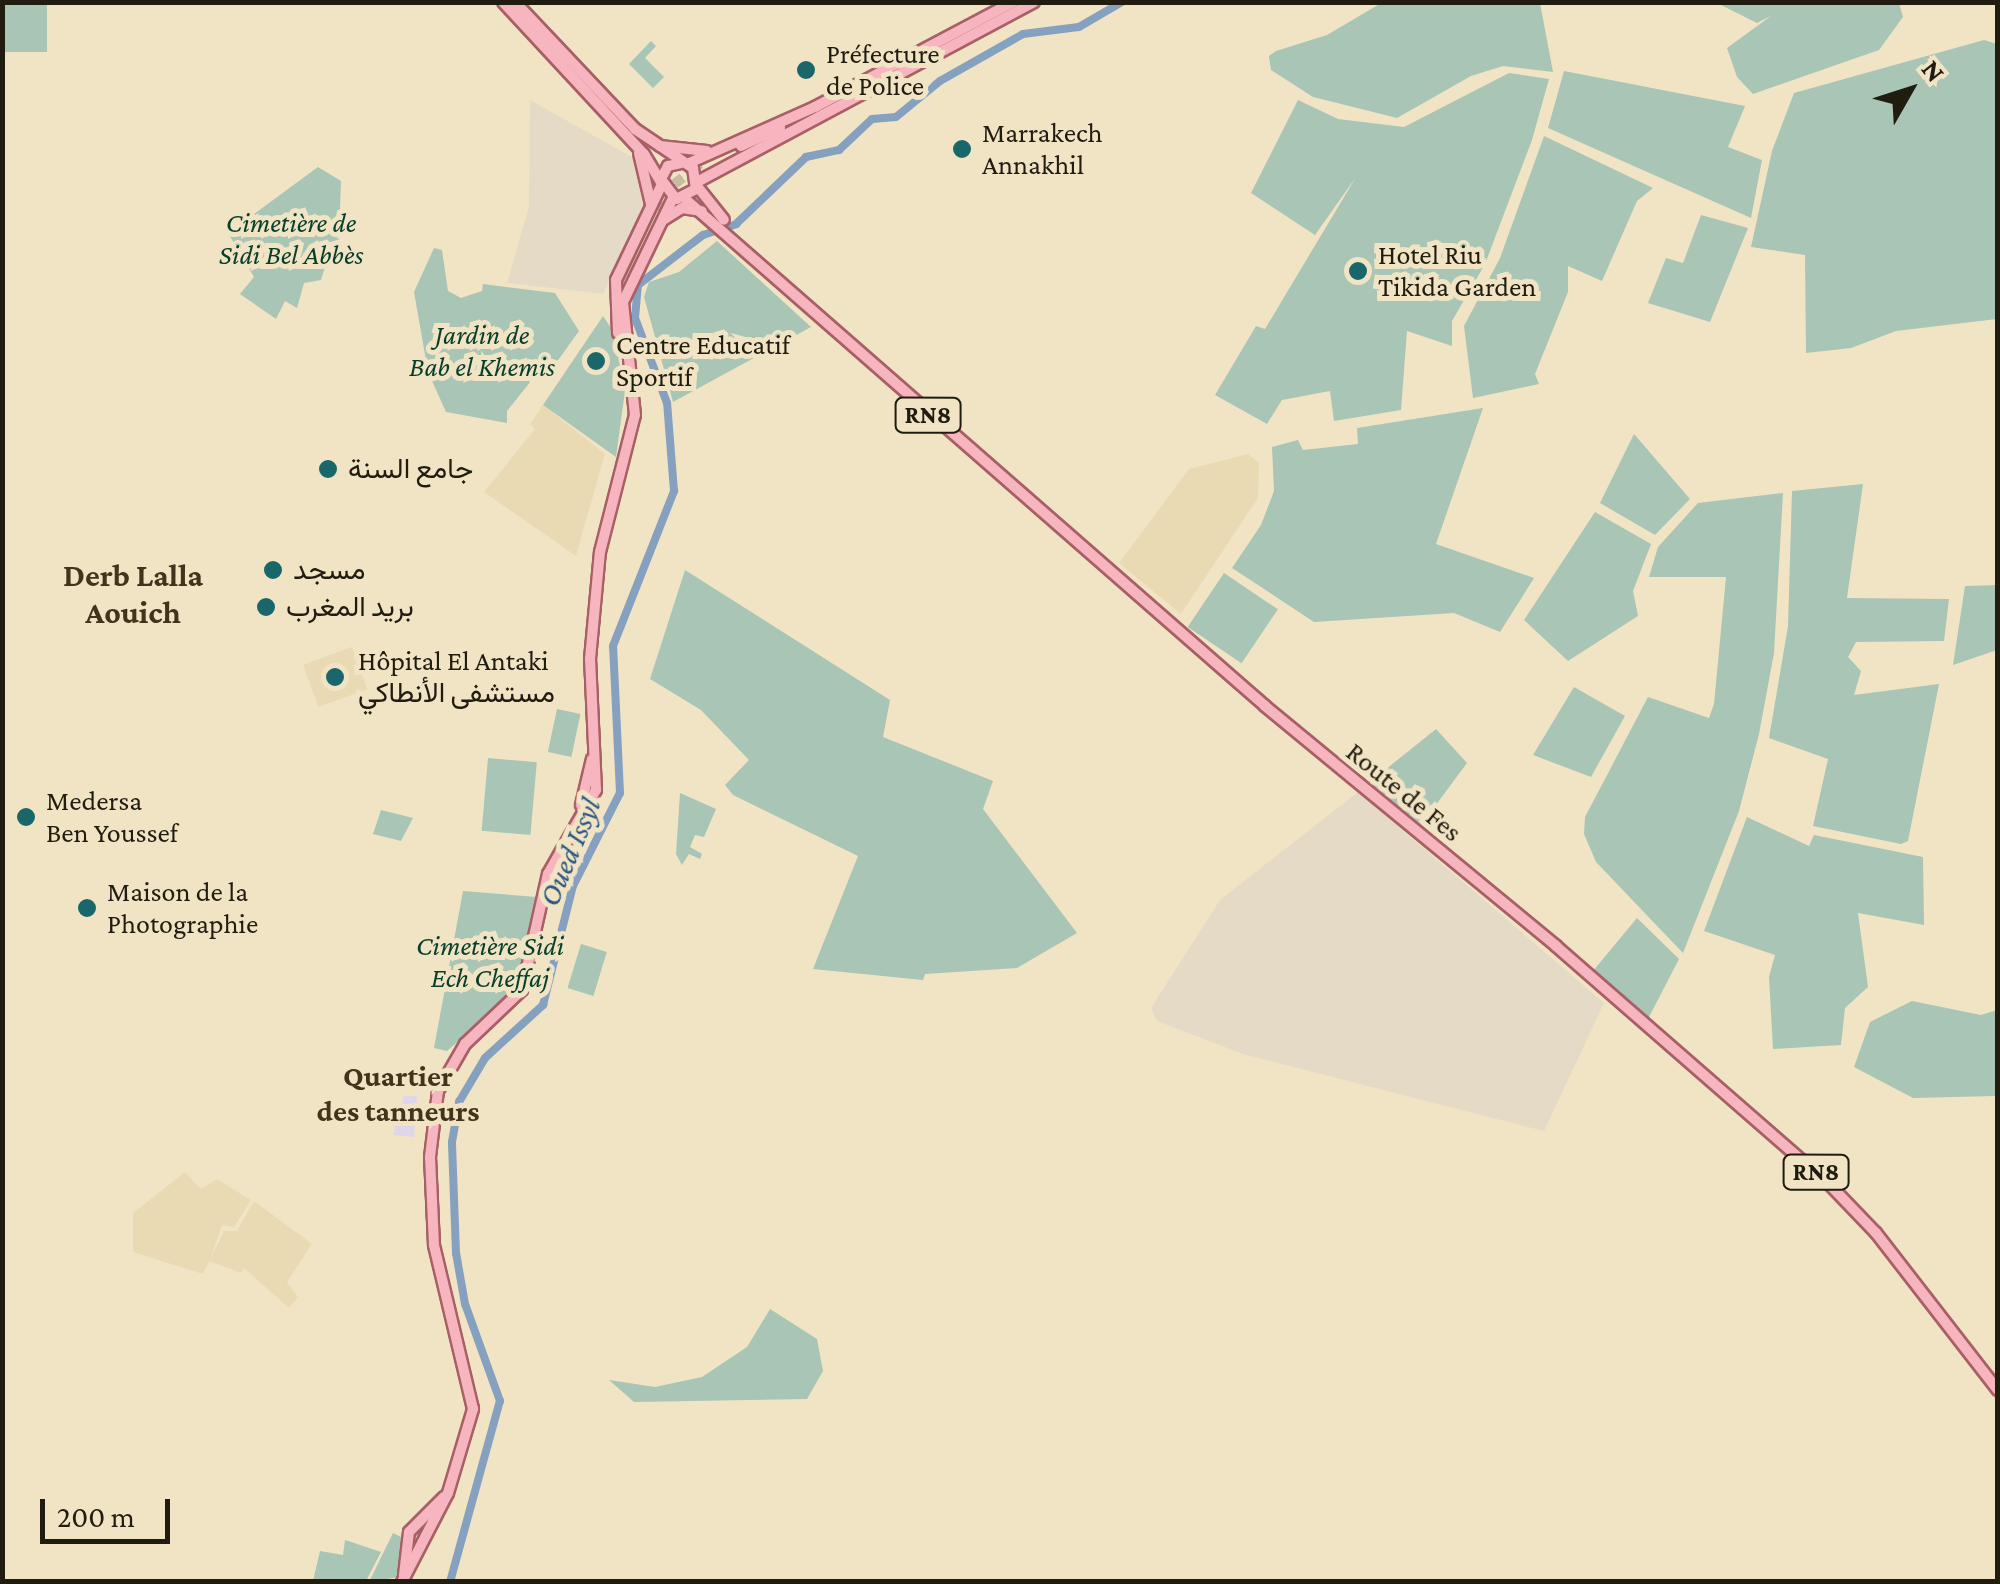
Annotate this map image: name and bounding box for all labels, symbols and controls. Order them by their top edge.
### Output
place label: Préfecture de Police [826,37,940,103]
north arrow [1860,40,1960,140]
text: N [1916,54,1952,88]
marker: Préfecture de Police [795,59,817,81]
place label: Marrakech Annakhil [982,116,1103,182]
marker: Marrakech Annakhil [951,138,973,160]
park label: Cimetière de Sidi Bel Abbès [219,206,363,272]
place label: Hotel Riu Tikida Garden [1378,238,1536,304]
marker: Hotel Riu Tikida Garden [1347,260,1369,282]
park label: Jardin de Bab el Khemis [409,318,555,384]
place label: Centre Educatif Sportif [616,328,790,394]
marker: Centre Educatif Sportif [585,350,607,372]
road number: RN8 [893,395,963,435]
place label: جامع السنة [348,452,473,486]
marker: جامع السنة [317,458,339,480]
place label: مسجد [293,553,366,587]
district label: Derb Lalla Aouich [63,557,203,632]
marker: مسجد [262,559,284,581]
place label: بريد المغرب [286,590,414,624]
marker: بريد المغرب [255,596,277,618]
place label: Hôpital El Antaki مستشفى الأنطاكي [358,644,555,710]
marker: Hôpital El Antaki مستشفى الأنطاكي [322,664,348,690]
street label: Route de Fes [1339,735,1469,849]
place label: Medersa Ben Youssef [46,784,178,850]
water label: Oued Issyl [531,793,609,911]
marker: Medersa Ben Youssef [15,806,37,828]
place label: Maison de la Photographie [107,875,258,941]
marker: Maison de la Photographie [76,897,98,919]
park label: Cimetière Sidi Ech Cheffaj [416,929,564,995]
district label: Quartier des tanneurs [317,1058,479,1128]
road number: RN8 [1781,1152,1851,1192]
scale bar [45,1479,175,1541]
text: 200 m [57,1500,135,1533]

